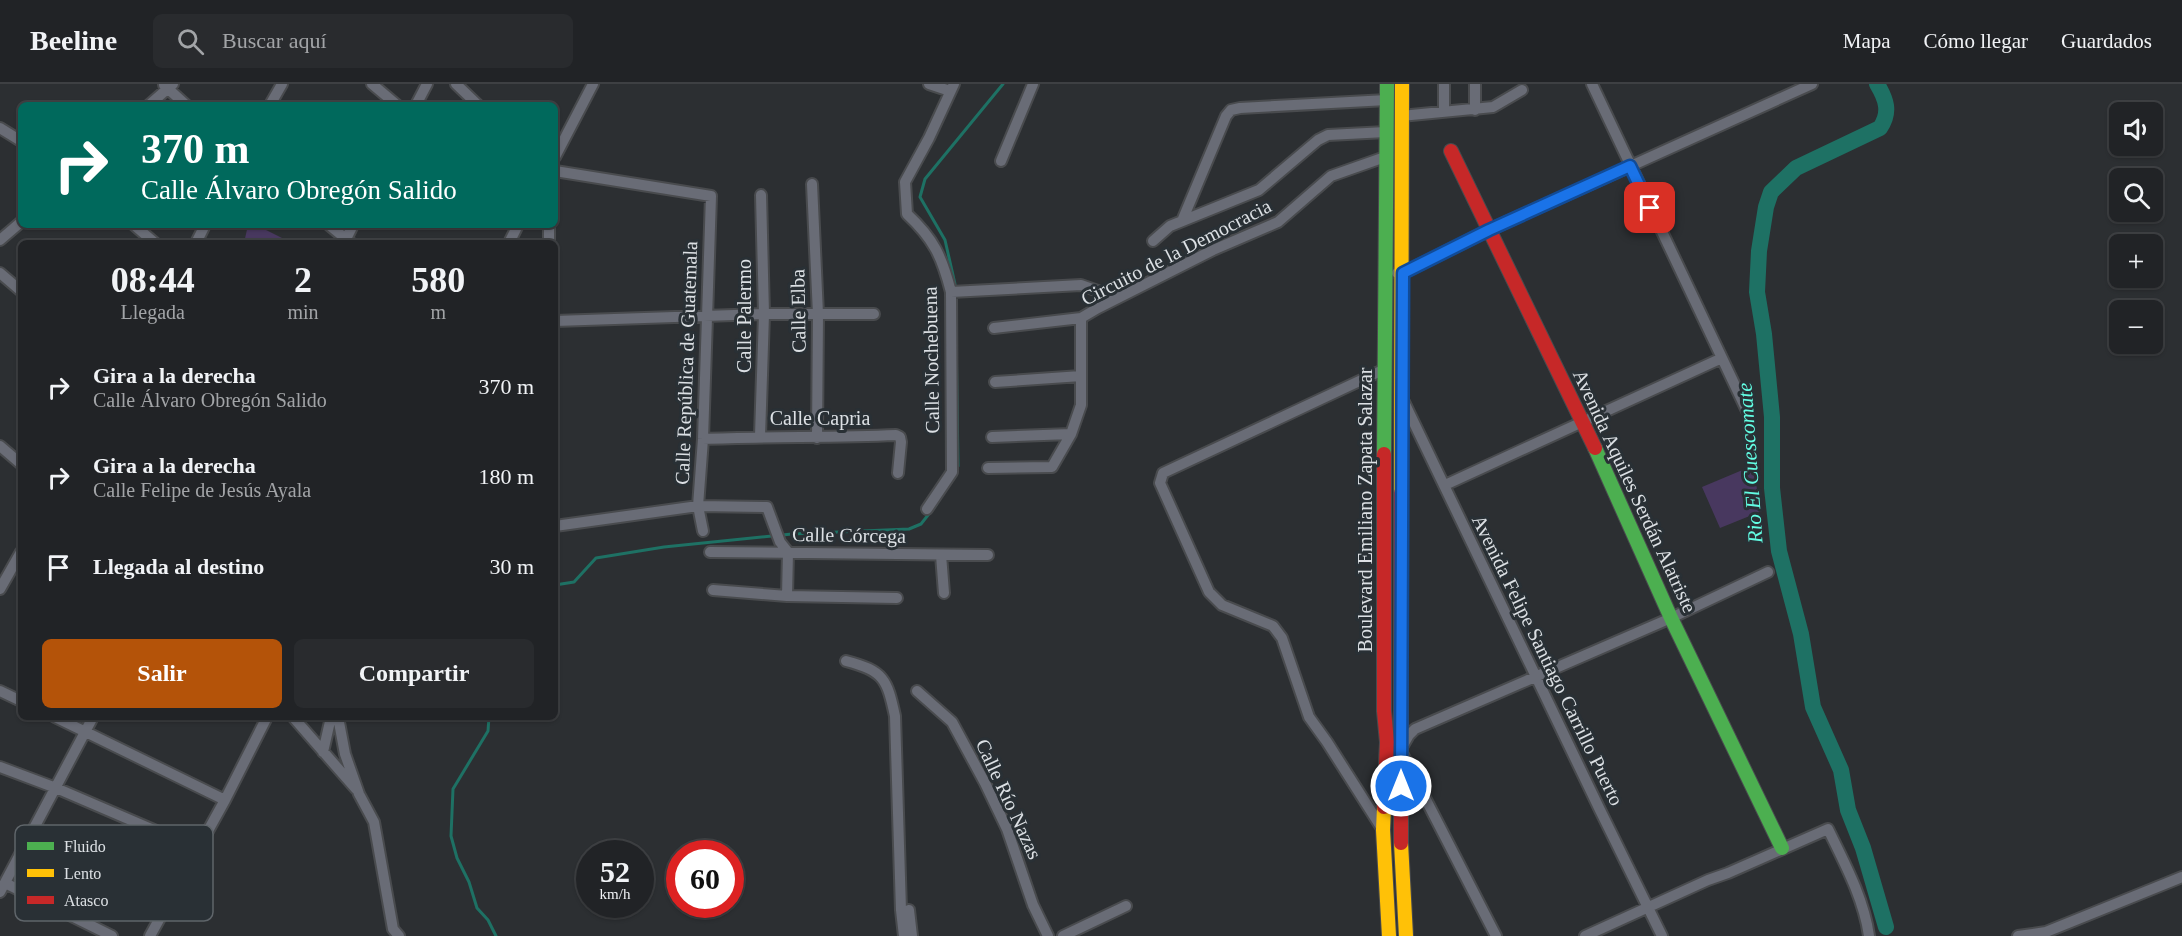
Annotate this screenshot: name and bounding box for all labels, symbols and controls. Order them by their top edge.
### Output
search box [153,14,573,68]
text: Beeline [30,25,117,56]
icon: search [174,25,207,58]
text: Buscar aquí [222,28,327,53]
text: Mapa [1843,29,1891,53]
text: Cómo llegar [1924,29,2028,53]
text: Guardados [2061,29,2152,53]
map controls [2109,102,2163,354]
button: sound [2109,102,2163,156]
icon: right [42,126,120,204]
text: 370 m [141,126,250,172]
button: search [2109,168,2163,222]
text: Calle Álvaro Obregón Salido [141,175,457,205]
pin [1624,182,1675,233]
icon: arrive [1633,191,1666,224]
street label: Circuito de la Democracia [1077,194,1275,310]
button: + [2109,234,2163,288]
street label: Calle República de Guatemala [671,241,702,485]
street label: Calle Palermo [733,259,755,373]
text: 08:44 [111,260,195,300]
text: 2 [294,260,312,300]
text: 580 [411,260,465,300]
street label: Calle Elba [786,269,810,353]
street label: Calle Nochebuena [919,286,943,434]
button: − [2109,300,2163,354]
text: Llegada [121,301,185,323]
text: min [287,301,319,323]
text: m [431,301,446,323]
text: Gira a la derecha [93,363,256,388]
street label: Avenida Aquiles Serdán Alatriste [1568,366,1701,617]
street label: Boulevard Emiliano Zapata Salazar [1354,367,1377,652]
icon: right [42,371,75,404]
text: 370 m [478,374,534,399]
water label: Rio El Cuescomate [1732,382,1768,545]
text: Calle Álvaro Obregón Salido [93,389,327,411]
street label: Calle Capria [770,407,870,430]
text: Gira a la derecha [93,453,256,478]
icon: right [42,461,75,494]
text: 180 m [478,464,534,489]
text: Calle Felipe de Jesús Ayala [93,479,311,501]
street label: Avenida Felipe Santiago Carrillo Puerto [1467,511,1628,809]
street label: Calle Córcega [792,523,906,548]
icon: arrive [42,551,75,584]
text: Llegada al destino [93,554,264,579]
text: 30 m [489,554,534,579]
button: Salir [42,639,282,708]
button: Compartir [294,639,534,708]
street label: Calle Río Nazas [972,735,1047,863]
position arrow [1369,754,1433,818]
legend [15,825,213,921]
text: Fluido [64,838,106,855]
speed limit sign: 60 [666,840,744,918]
text: 52 [600,855,630,888]
text: Lento [64,865,101,882]
text: km/h [600,886,630,902]
text: Atasco [64,892,108,909]

